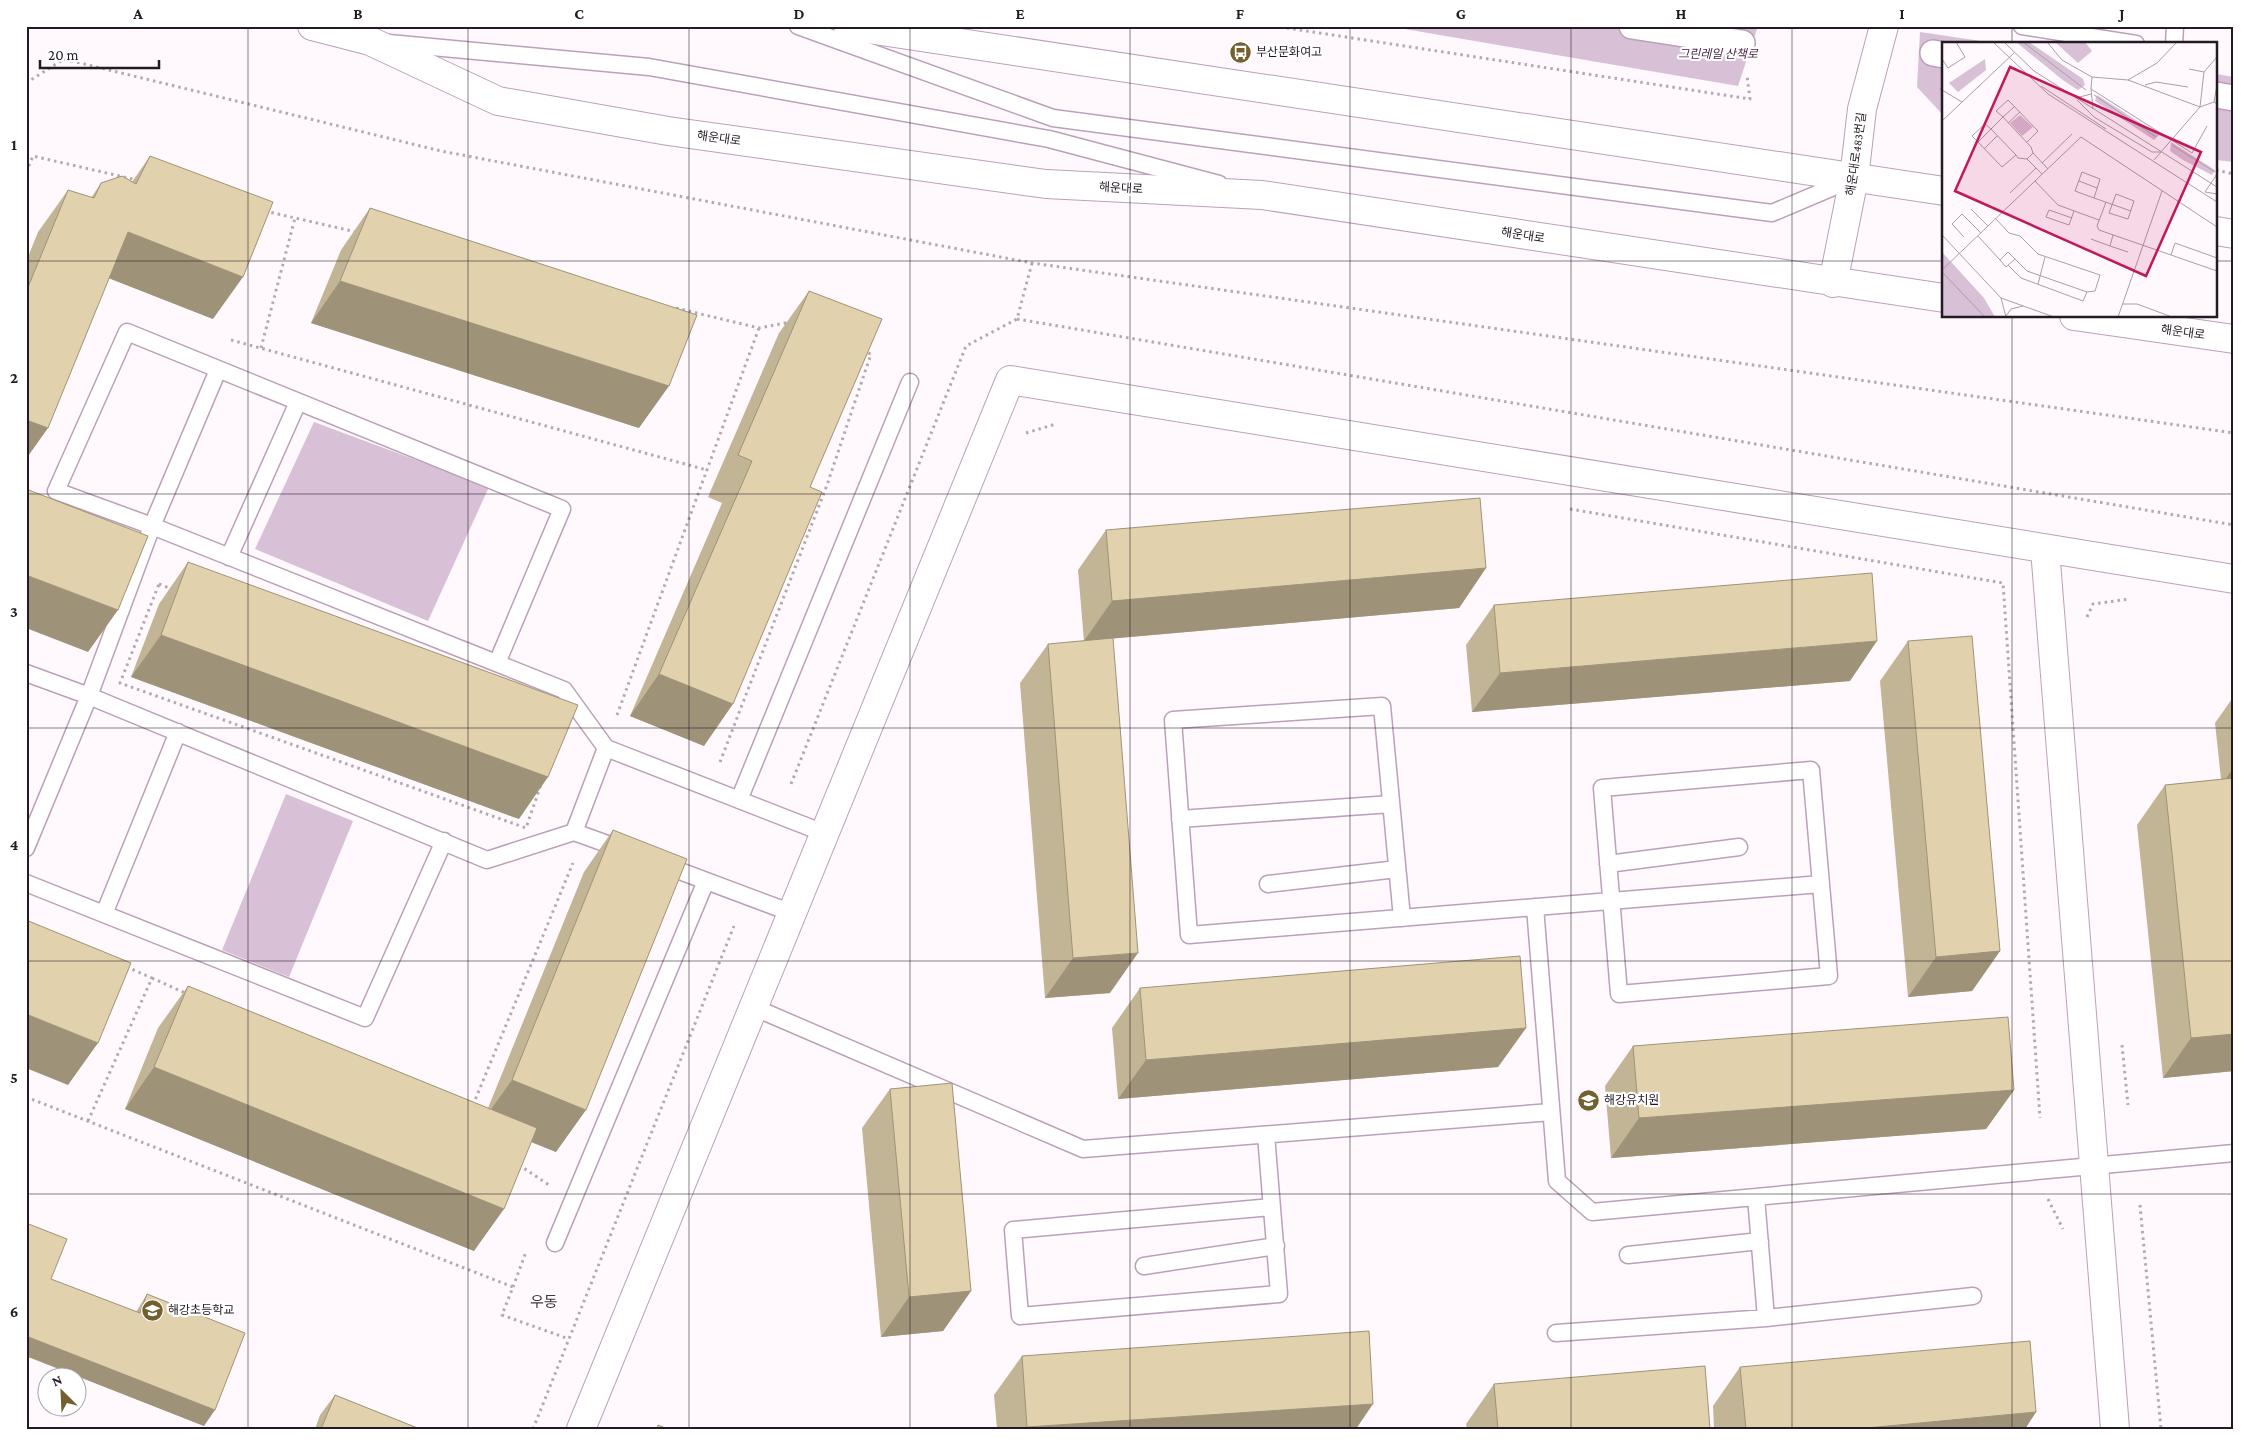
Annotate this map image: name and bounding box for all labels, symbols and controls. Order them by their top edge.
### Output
text: A [132,5,143,22]
text: B [353,5,363,22]
text: C [574,5,584,22]
text: D [793,5,805,22]
text: E [1015,5,1025,22]
text: F [1236,5,1245,22]
text: G [1456,5,1466,22]
text: H [1676,5,1687,22]
text: I [1899,5,1905,22]
text: J [2117,5,2125,22]
scale bar [40,38,159,70]
bus stop icon: 부산문화여고 [1228,40,1252,64]
inset map [1942,42,2218,318]
place label: 부산문화여고 [1256,45,1322,59]
text: 20 m [48,47,79,63]
park label: 그린레일 산책로 [1678,47,1759,61]
street label: 해운대로483번길 [1843,111,1869,197]
street label: 해운대로 [696,128,742,148]
text: 1 [11,136,17,153]
street label: 해운대로 [1099,180,1143,196]
street label: 해운대로 [1500,225,1546,245]
street label: 해운대로 [2160,322,2206,342]
text: 2 [10,369,18,386]
text: 3 [10,603,18,620]
text: 4 [10,836,19,853]
text: 5 [10,1069,18,1086]
school or university icon: 해강유치원 [1576,1088,1600,1112]
place label: 해강유치원 [1604,1093,1659,1107]
district label: 우동 [530,1294,558,1310]
school or university icon: 해강초등학교 [140,1298,164,1322]
text: 6 [10,1303,18,1320]
place label: 해강초등학교 [168,1303,234,1317]
north arrow [38,1368,88,1418]
text: N [49,1371,65,1389]

